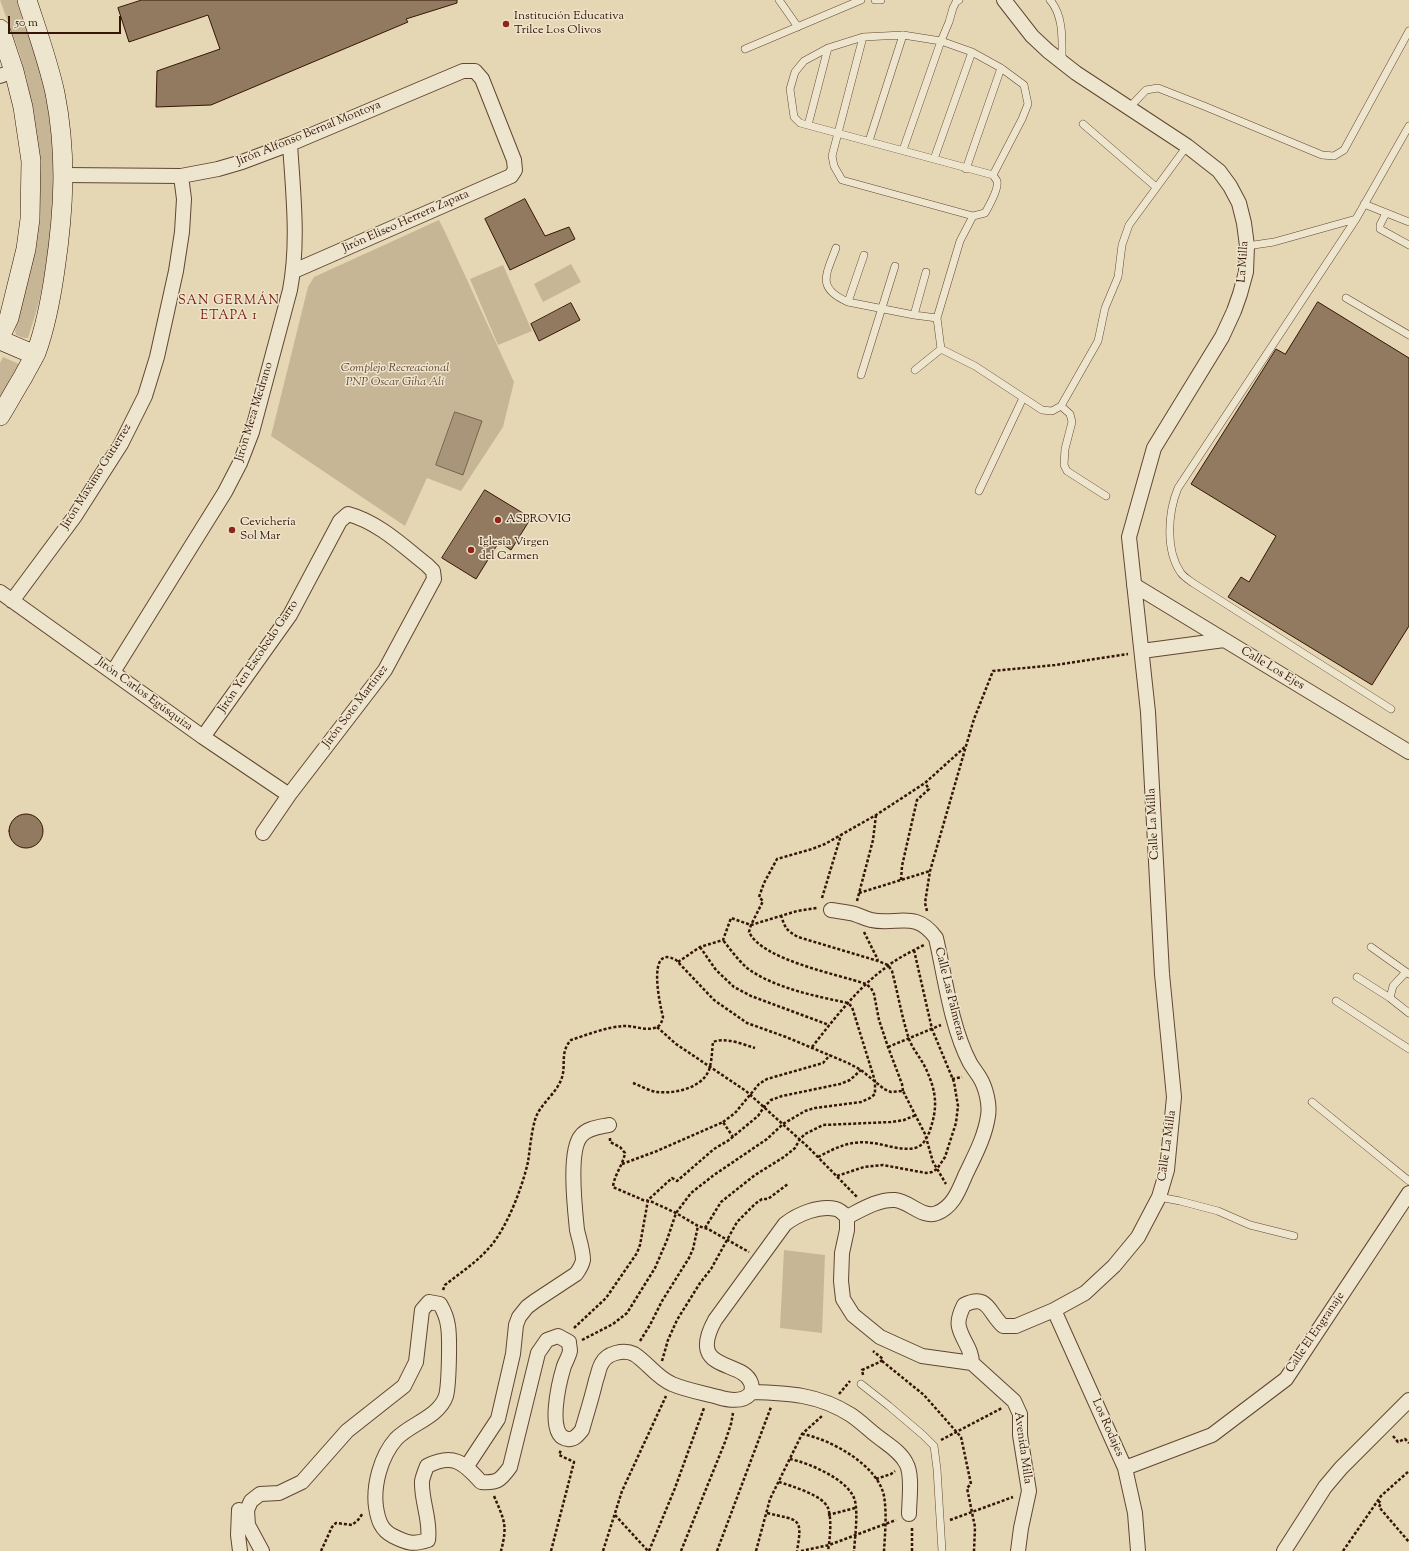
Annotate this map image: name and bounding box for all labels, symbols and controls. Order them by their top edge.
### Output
scale bar [10,8,123,34]
place label: Institución Educativa Trilce Los Olivos [514,10,624,38]
text: 50 m [15,14,38,32]
marker: Institución Educativa Trilce Los Olivos [501,19,511,29]
street label: Jirón Alfonso Bernal Montoya [235,98,383,170]
street label: Jirón Eliseo Herrera Zapata [340,188,472,256]
street label: La Milla [1235,241,1253,283]
district label: SAN GERMÁN ETAPA 1 [178,294,280,325]
street label: Jirón Meza Medrano [233,361,277,463]
park label: Complejo Recreacional PNP Oscar Giha Alí [341,362,449,390]
street label: Jirón Maximo Gutierrez [59,421,135,533]
place label: ASPROVIG [506,513,571,527]
marker: ASPROVIG [493,515,503,525]
place label: Cevichería Sol Mar [240,516,296,544]
marker: Cevichería Sol Mar [227,525,237,535]
place label: Iglesia Virgen del Carmen [479,536,549,564]
marker: Iglesia Virgen del Carmen [466,545,476,555]
street label: Jirón Yen Escobedo Garro [216,598,302,716]
street label: Calle Los Ejes [1238,644,1306,694]
street label: Jirón Carlos Egúsquiza [93,655,195,735]
street label: Jirón Soto Martinez [320,663,392,751]
street label: Calle La Milla [1145,788,1163,860]
street label: Calle Las Palmeras [930,946,968,1042]
street label: Calle La Milla [1156,1109,1180,1183]
street label: Calle El Engranaje [1284,1290,1348,1376]
street label: Los Rodajes [1088,1397,1126,1459]
street label: Avenida Milla [1010,1411,1034,1485]

